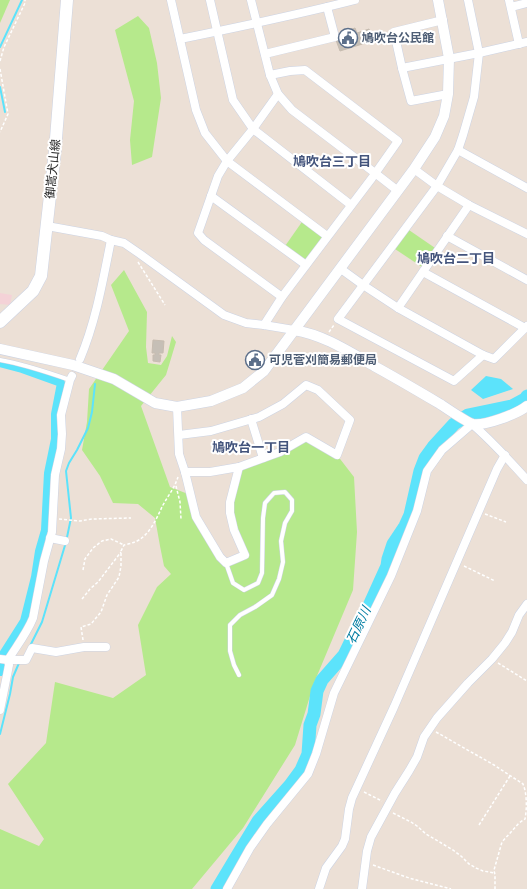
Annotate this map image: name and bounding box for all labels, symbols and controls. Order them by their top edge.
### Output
public building icon: 鳩吹台公民館 [337,27,359,49]
place label: 鳩吹台公民館 [361,30,434,45]
street label: 御嵩犬山線 [42,138,63,200]
district label: 鳩吹台三丁目 [293,153,371,169]
district label: 鳩吹台二丁目 [417,250,495,266]
public building icon: 可児菅刈簡易郵便局 [244,349,266,371]
place label: 可児菅刈簡易郵便局 [269,352,377,367]
district label: 鳩吹台一丁目 [212,439,290,455]
water label: 石原川 [342,602,375,646]

